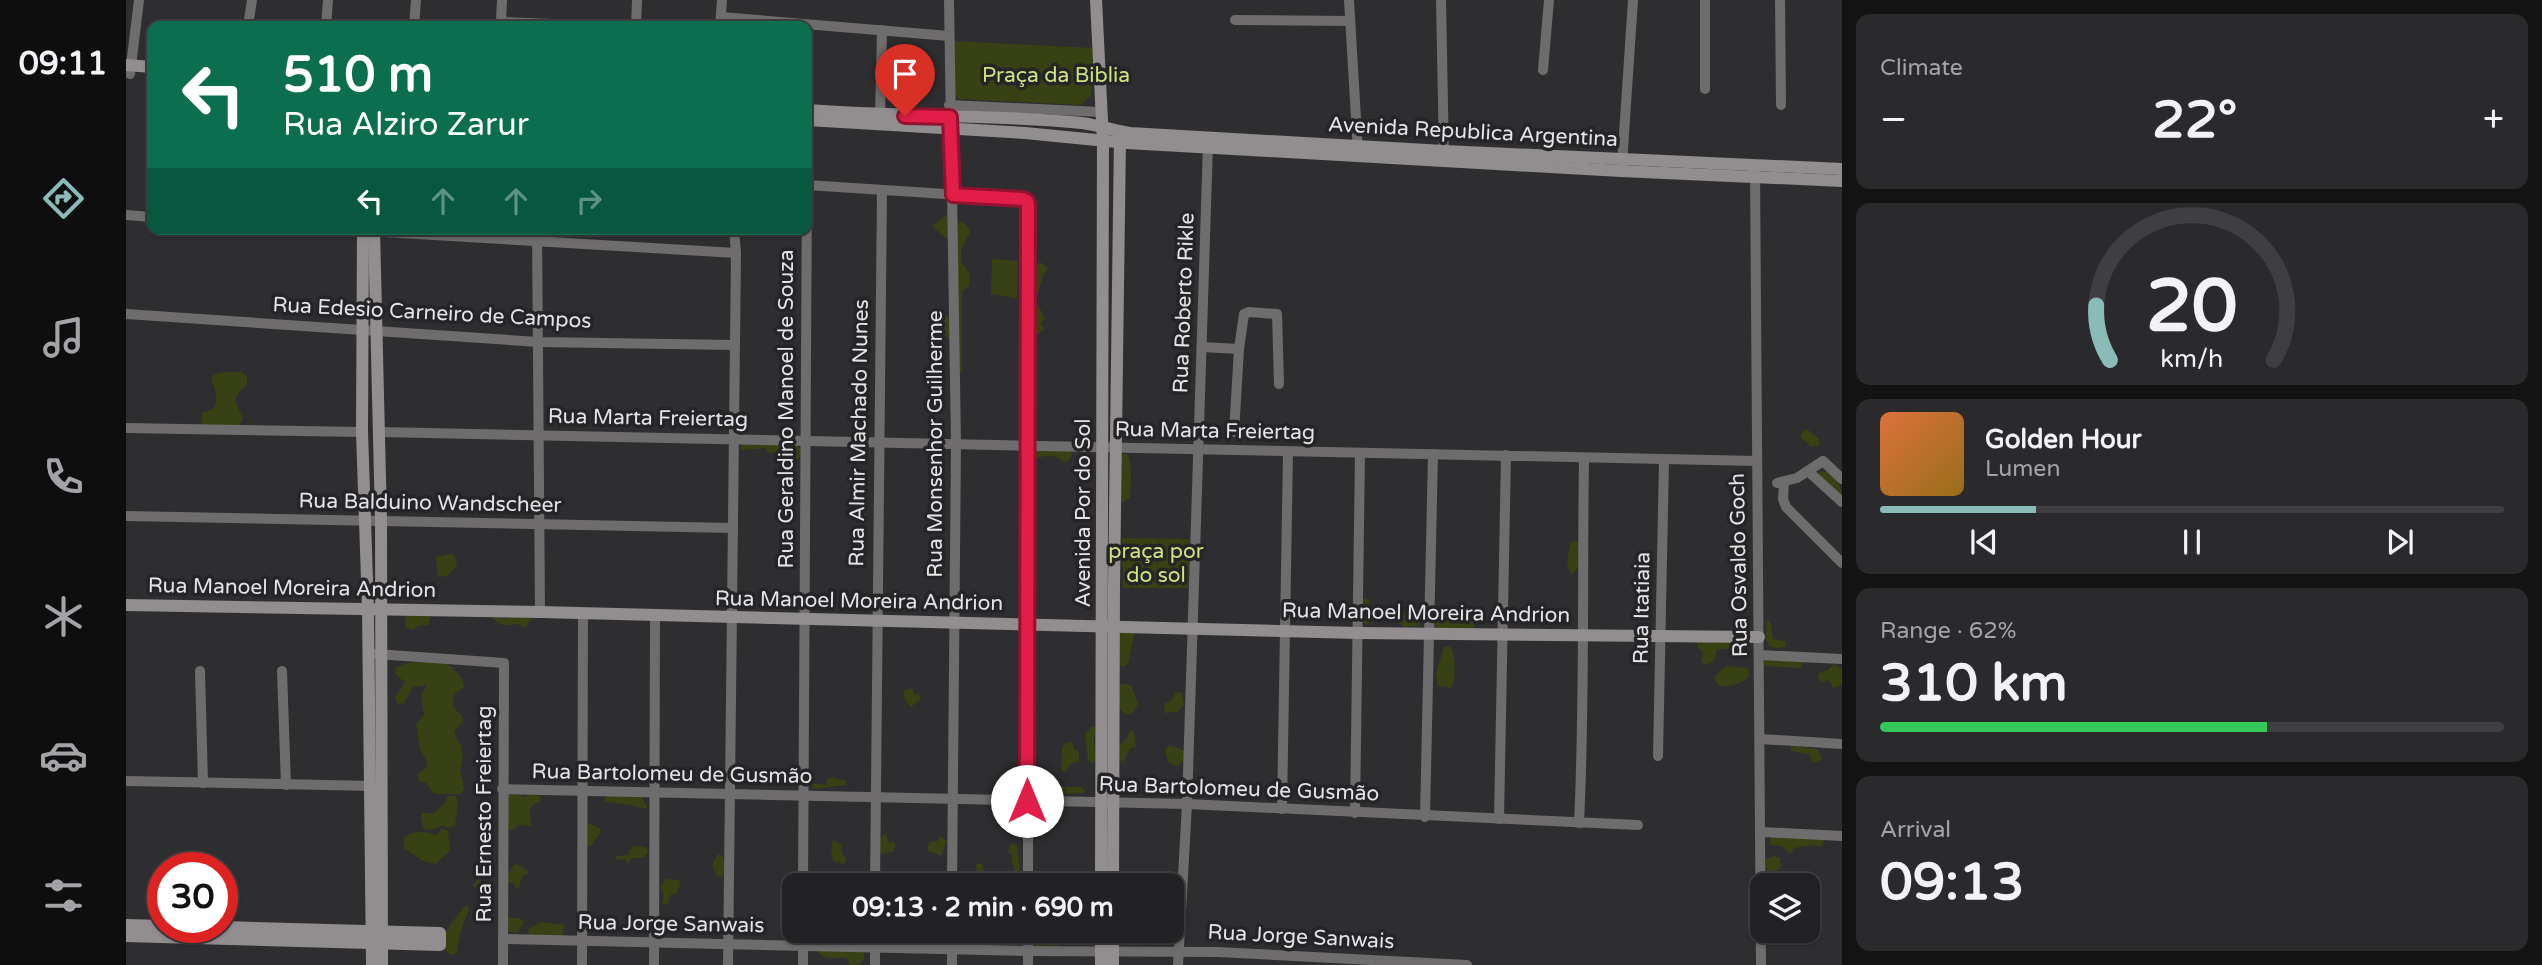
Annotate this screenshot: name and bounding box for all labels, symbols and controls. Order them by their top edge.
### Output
pin [875,44,935,116]
text: 09:11 [19,45,107,83]
text: 510 m [283,46,433,105]
icon: left [168,49,259,140]
text: Climate [1880,54,1963,82]
icon: arrive [886,55,924,93]
park label: Praça da Biblia [982,63,1130,88]
text: 22° [2152,89,2237,152]
text: − [1880,97,1907,143]
text: + [2483,97,2504,143]
text: Rua Alziro Zarur [283,106,529,144]
street label: Avenida Republica Argentina [1327,112,1619,152]
icon: directions [39,174,88,223]
icon: left [351,182,389,220]
icon: ahead [424,182,462,220]
icon: ahead [497,182,535,220]
icon: right [570,182,608,220]
street label: Rua Roberto Rikle [1168,212,1200,394]
street label: Rua Geraldino Manoel de Souza [774,250,799,568]
text: 20 [2146,263,2238,351]
street label: Rua Edesio Carneiro de Campos [272,292,592,334]
street label: Rua Almir Machado Nunes [844,299,874,567]
street label: Rua Monsenhor Guilherme [923,310,948,578]
icon: music [39,313,88,362]
text: km/h [2161,344,2223,374]
street label: Rua Marta Freiertag [548,404,748,432]
street label: Rua Marta Freiertag [1115,417,1315,445]
street label: Avenida Por do Sol [1071,419,1096,607]
text: Golden Hour [1985,424,2142,455]
icon: phone [39,452,88,501]
text: Lumen [1985,455,2060,483]
street label: Rua Osvaldo Goch [1725,473,1753,657]
street label: Rua Balduino Wandscheer [298,488,562,518]
icon: previous [1965,523,2003,561]
icon: pause [2173,523,2211,561]
icon: next [2381,523,2419,561]
park label: praça por do sol [1108,539,1204,588]
street label: Rua Itatiaia [1629,552,1655,664]
street label: Rua Manoel Moreira Andrion [148,573,436,603]
street label: Rua Manoel Moreira Andrion [715,586,1003,616]
icon: climate [39,592,88,641]
street label: Rua Manoel Moreira Andrion [1282,598,1570,628]
text: Range · 62% [1880,617,2016,645]
text: 310 km [1880,652,2068,715]
street label: Rua Ernesto Freiertag [472,705,497,923]
icon: car [39,731,88,780]
street label: Rua Bartolomeu de Gusmão [531,759,813,789]
position arrow [990,764,1064,838]
street label: Rua Bartolomeu de Gusmão [1098,772,1380,806]
text: Arrival [1880,816,1951,844]
text: 09:13 [1880,851,2024,914]
speed limit sign: 30 [147,852,238,943]
icon: filters [39,871,88,920]
map controls [1750,873,1820,943]
button: layers [1750,873,1820,943]
text: 09:13 · 2 min · 690 m [852,892,1114,923]
street label: Rua Jorge Sanwais [577,910,765,938]
street label: Rua Jorge Sanwais [1207,920,1395,954]

